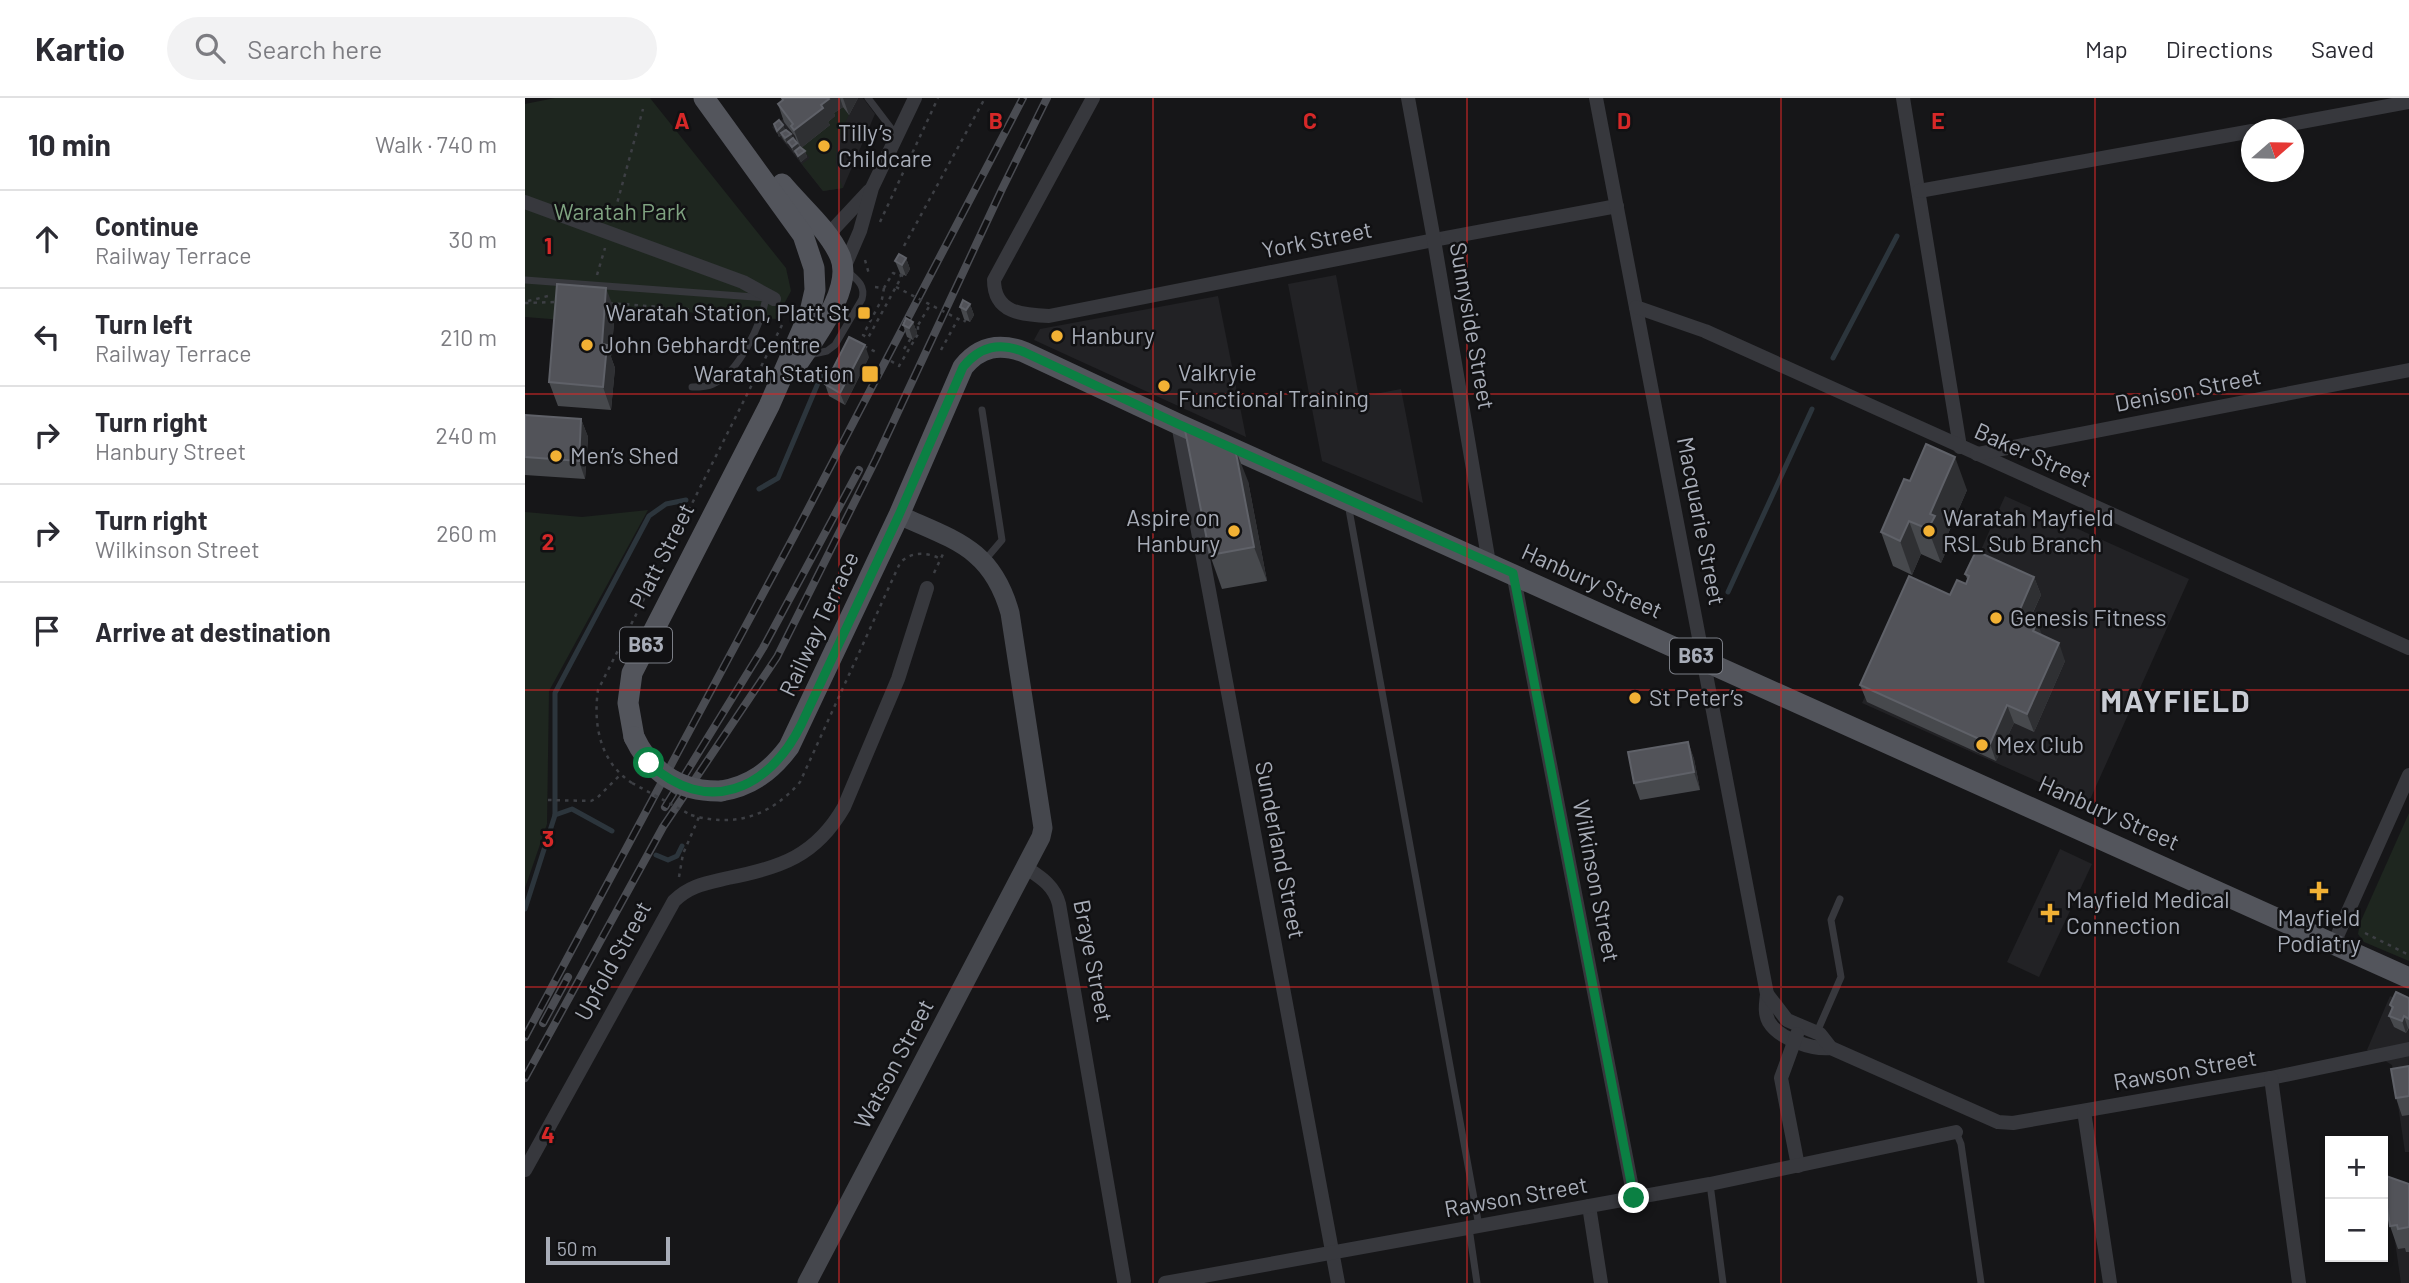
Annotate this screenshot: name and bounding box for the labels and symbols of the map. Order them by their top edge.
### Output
text: A [674,106,690,134]
text: B [989,106,1003,134]
text: C [1303,106,1317,134]
text: D [1617,106,1631,134]
text: E [1931,106,1945,134]
place label: Tilly’s Childcare [838,118,932,172]
north arrow [2241,119,2304,182]
marker: Tilly’s Childcare [816,138,832,154]
park label: Waratah Park [553,197,687,225]
street label: York Street [1259,215,1374,263]
text: 1 [544,231,552,259]
street label: Sunnyside Street [1444,240,1501,412]
place label: Waratah Station, Platt St [606,298,850,326]
marker: Waratah Station, Platt St [856,305,872,321]
place label: Hanbury [1071,321,1155,349]
marker: Hanbury [1049,328,1065,344]
place label: John Gebhardt Centre [601,330,821,358]
marker: John Gebhardt Centre [579,337,595,353]
place label: Valkryie Functional Training [1178,358,1369,412]
place label: Waratah Station [693,359,854,387]
street label: Denison Street [2112,361,2263,417]
marker: Waratah Station [860,364,880,384]
marker: Valkryie Functional Training [1156,378,1172,394]
street label: Baker Street [1971,416,2096,492]
street label: Macquarie Street [1672,434,1732,607]
place label: Men’s Shed [570,441,679,469]
marker: Men’s Shed [548,448,564,464]
street label: Platt Street [623,498,700,613]
place label: Aspire on Hanbury [1126,503,1220,557]
place label: Waratah Mayfield RSL Sub Branch [1943,503,2114,557]
marker: Aspire on Hanbury [1226,523,1242,539]
marker: Waratah Mayfield RSL Sub Branch [1921,523,1937,539]
text: 2 [542,527,554,555]
street label: Hanbury Street [1518,537,1667,624]
street label: Railway Terrace [772,547,864,700]
place label: Genesis Fitness [2010,603,2167,631]
marker: Genesis Fitness [1988,610,2004,626]
road number: B63 [620,628,672,662]
road number: B63 [1670,638,1722,674]
district label: MAYFIELD [2100,682,2252,718]
place label: St Peter’s [1649,683,1744,711]
marker: St Peter’s [1627,690,1643,706]
place label: Mex Club [1996,730,2084,758]
marker: Mex Club [1974,737,1990,753]
route start [633,747,664,778]
street label: Sunderland Street [1250,759,1312,941]
street label: Hanbury Street [2035,769,2184,856]
street label: Wilkinson Street [1568,797,1626,964]
text: 3 [542,824,554,852]
marker: Mayfield Podiatry [2309,881,2329,901]
place label: Mayfield Medical Connection [2066,885,2230,939]
street label: Upfold Street [568,896,656,1025]
street label: Braye Street [1068,897,1120,1024]
marker: Mayfield Medical Connection [2040,903,2060,923]
place label: Mayfield Podiatry [2277,903,2361,957]
street label: Watson Street [847,994,939,1133]
street label: Rawson Street [2111,1043,2259,1095]
text: 4 [541,1120,555,1148]
street label: Rawson Street [1442,1170,1590,1222]
route end [1618,1182,1649,1213]
scale bar [546,1234,670,1266]

